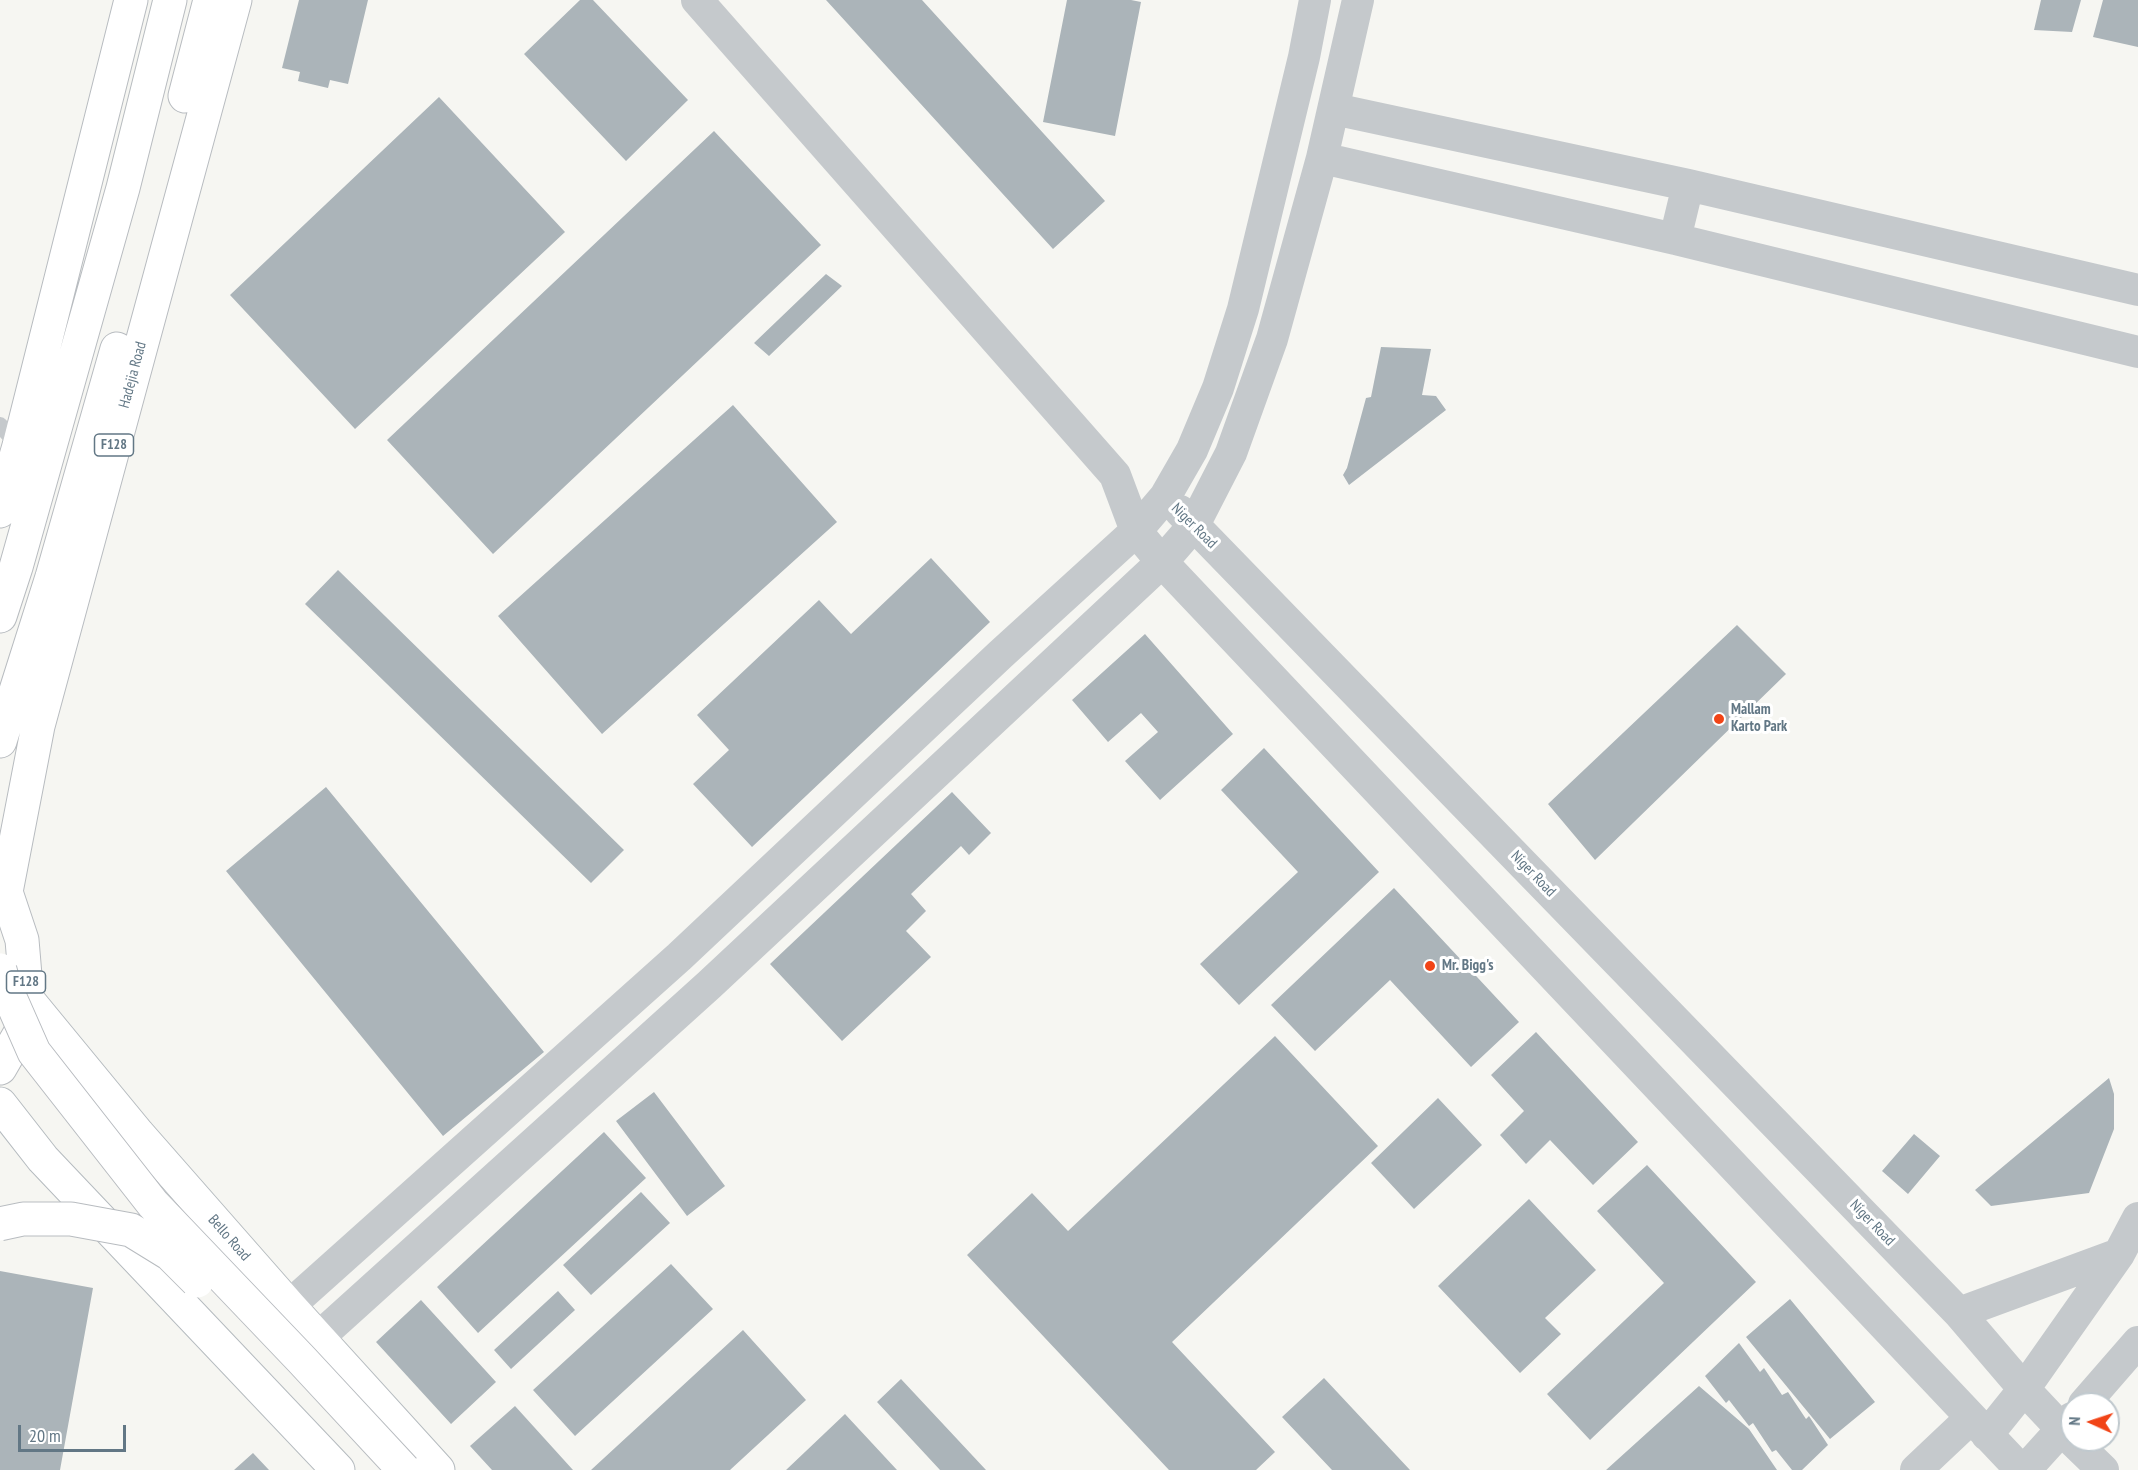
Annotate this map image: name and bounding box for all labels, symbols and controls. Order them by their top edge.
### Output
street label: Hadejia Road [116,340,150,410]
road number: F128 [94,434,134,456]
street label: Niger Road [1168,500,1220,552]
place label: Mallam Karto Park [1731,701,1787,736]
marker: Mallam Karto Park [1712,712,1726,726]
street label: Niger Road [1507,847,1559,901]
place label: Mr. Bigg's [1442,957,1493,975]
marker: Mr. Bigg's [1423,959,1437,973]
road number: F128 [6,971,46,993]
street label: Niger Road [1846,1196,1898,1250]
street label: Bello Road [204,1211,254,1265]
north arrow [2060,1392,2120,1452]
scale bar [21,1413,129,1451]
text: N [2064,1416,2084,1426]
text: 20 m [29,1424,61,1447]

